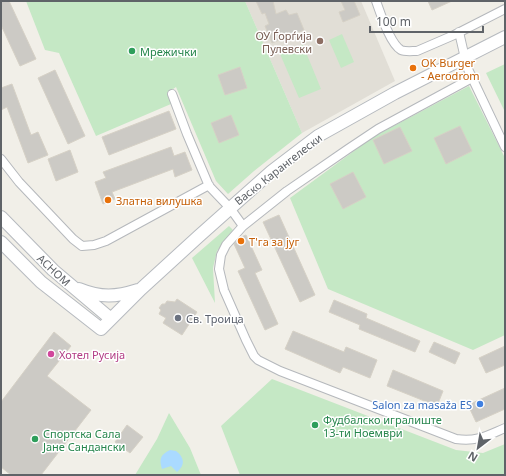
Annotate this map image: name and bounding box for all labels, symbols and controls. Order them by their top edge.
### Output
scale bar [370,8,483,34]
text: 100 m [376,13,411,30]
place label: ОУ Ѓорѓија Пулевски [255,28,312,56]
marker: ОУ Ѓорѓија Пулевски [315,36,325,46]
place label: Мрежички [140,44,197,59]
marker: Мрежички [127,46,137,56]
place label: OK Burger - Aerodrom [421,55,480,83]
marker: OK Burger - Aerodrom [408,63,418,73]
street label: Васко Карангелески [231,130,325,208]
place label: Златна вилушка [116,193,202,208]
marker: Златна вилушка [103,195,113,205]
place label: Т'га за југ [249,234,299,249]
marker: Т'га за југ [236,236,246,246]
street label: АСНОМ [34,251,74,289]
place label: Св. Троица [186,311,244,326]
marker: Св. Троица [173,313,183,323]
place label: Хотел Русија [59,347,125,362]
marker: Хотел Русија [46,349,56,359]
place label: Salon za masaža ES [372,397,472,412]
marker: Salon za masaža ES [475,399,485,409]
place label: Фудбалско игралиште 13-ти Ноември [323,412,442,440]
marker: Фудбалско игралиште 13-ти Ноември [310,420,320,430]
place label: Спортска Сала Јане Сандански [42,426,125,454]
north arrow [458,428,498,468]
marker: Спортска Сала Јане Сандански [30,434,40,444]
text: N [465,448,480,466]

